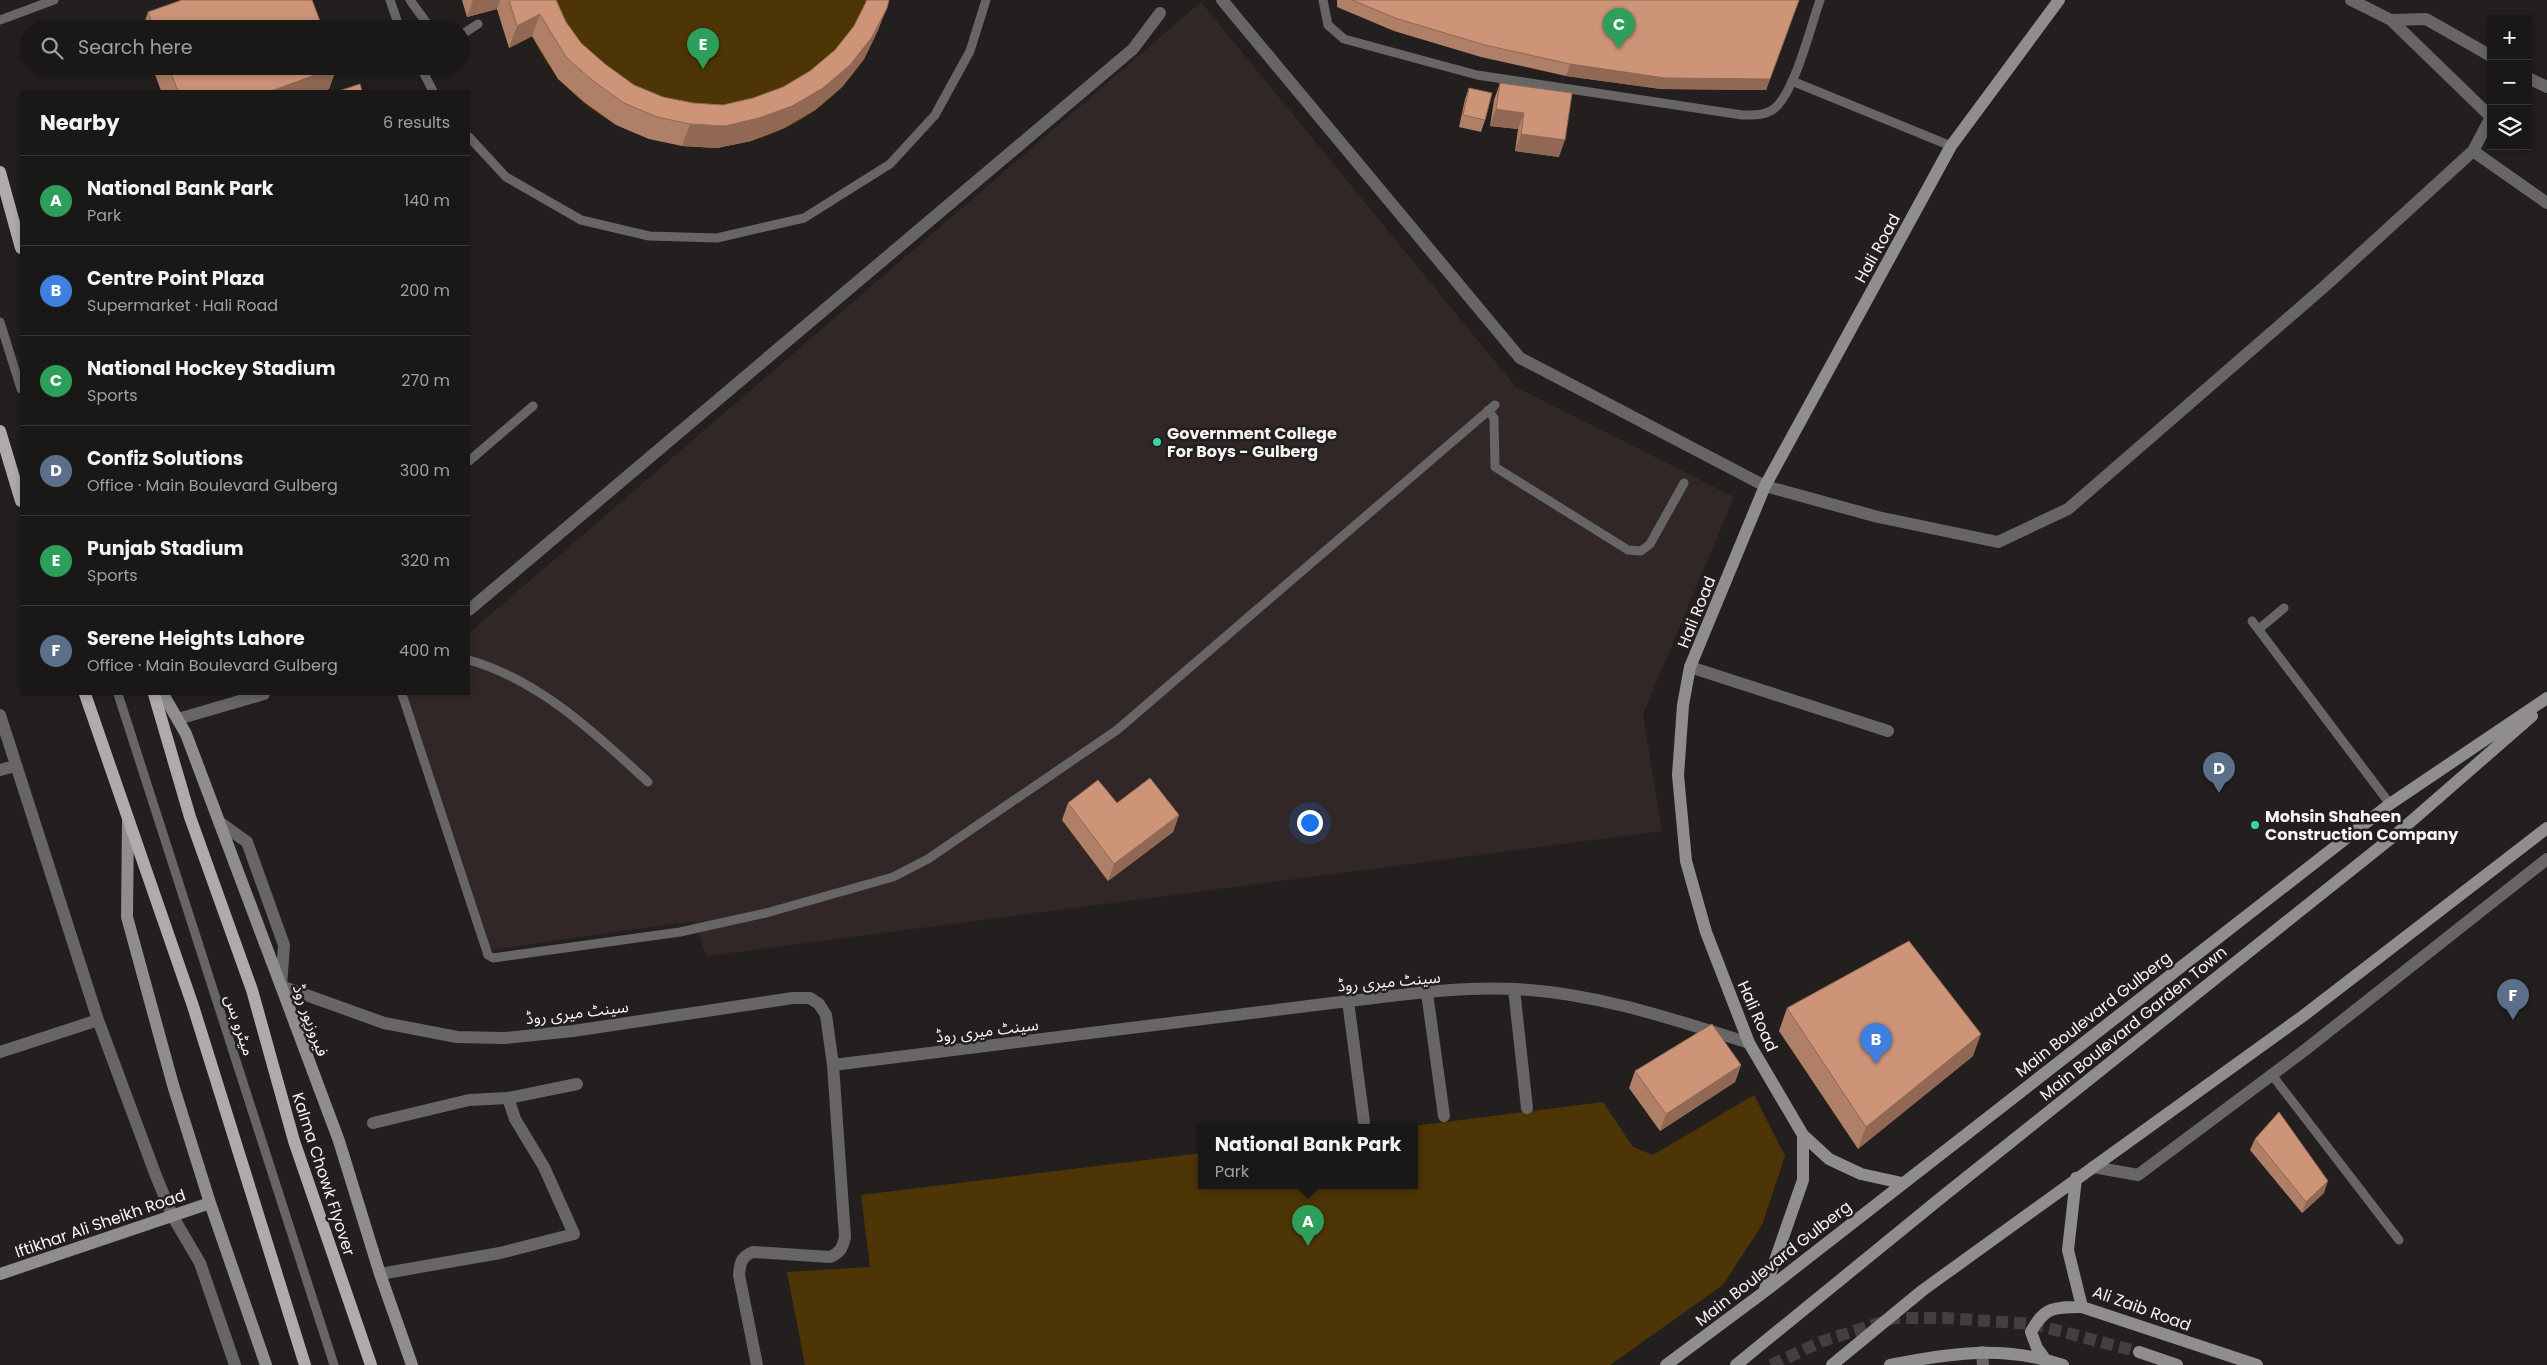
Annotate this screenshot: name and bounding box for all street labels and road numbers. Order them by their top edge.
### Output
street label: Hali Road [1849,210,1906,287]
street label: Hali Road [1672,573,1721,652]
street label: Main Boulevard Garden Town [2035,941,2232,1106]
street label: Main Boulevard Gulberg [2011,946,2176,1083]
street label: سینٹ میری روڈ [1336,966,1442,997]
street label: Hali Road [1732,977,1783,1055]
street label: فیروزپور روڈ [287,981,334,1059]
street label: میٹرو بس [219,992,260,1059]
street label: سینٹ میری روڈ [524,995,630,1030]
street label: سینٹ میری روڈ [934,1013,1040,1048]
street label: Kalma Chowk Flyover [286,1090,361,1259]
street label: Iftikhar Ali Sheikh Road [12,1183,189,1264]
street label: Main Boulevard Gulberg [1691,1195,1856,1332]
street label: Ali Zaib Road [2089,1280,2194,1337]

